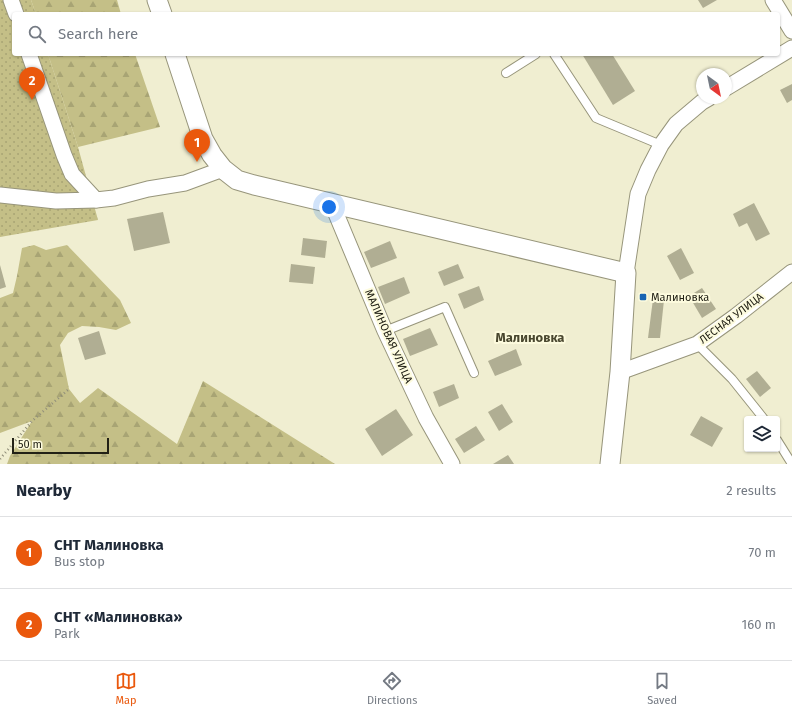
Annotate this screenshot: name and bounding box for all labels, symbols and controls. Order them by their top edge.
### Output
search box [12,12,780,56]
icon: search [26,23,48,45]
text: Search here [58,25,138,43]
pin: 2 [19,67,45,100]
north arrow [696,68,732,104]
pin: 1 [184,129,210,162]
your location [319,197,339,217]
street label: МАЛИНОВАЯ УЛИЦА [362,287,415,386]
street label: ЛЕСНАЯ УЛИЦА [697,290,766,347]
place label: Малиновка [651,291,709,304]
marker: Малиновка [638,292,648,302]
district label: Малиновка [496,330,564,345]
map controls [744,416,780,452]
button: layers [744,416,780,452]
scale bar [12,436,109,455]
text: 50 m [18,438,42,451]
text: Nearby [16,480,71,501]
text: 2 results [726,483,776,498]
text: СНТ Малиновка [54,536,164,554]
text: 1 [26,545,32,560]
text: 70 m [749,545,776,560]
text: Bus stop [54,554,105,569]
text: СНТ «Малиновка» [54,608,183,626]
text: 2 [26,617,32,632]
text: 160 m [742,617,776,632]
text: Park [54,626,80,641]
tab: Map [115,670,137,707]
tab: Directions [367,670,417,707]
tab: Saved [647,670,677,707]

